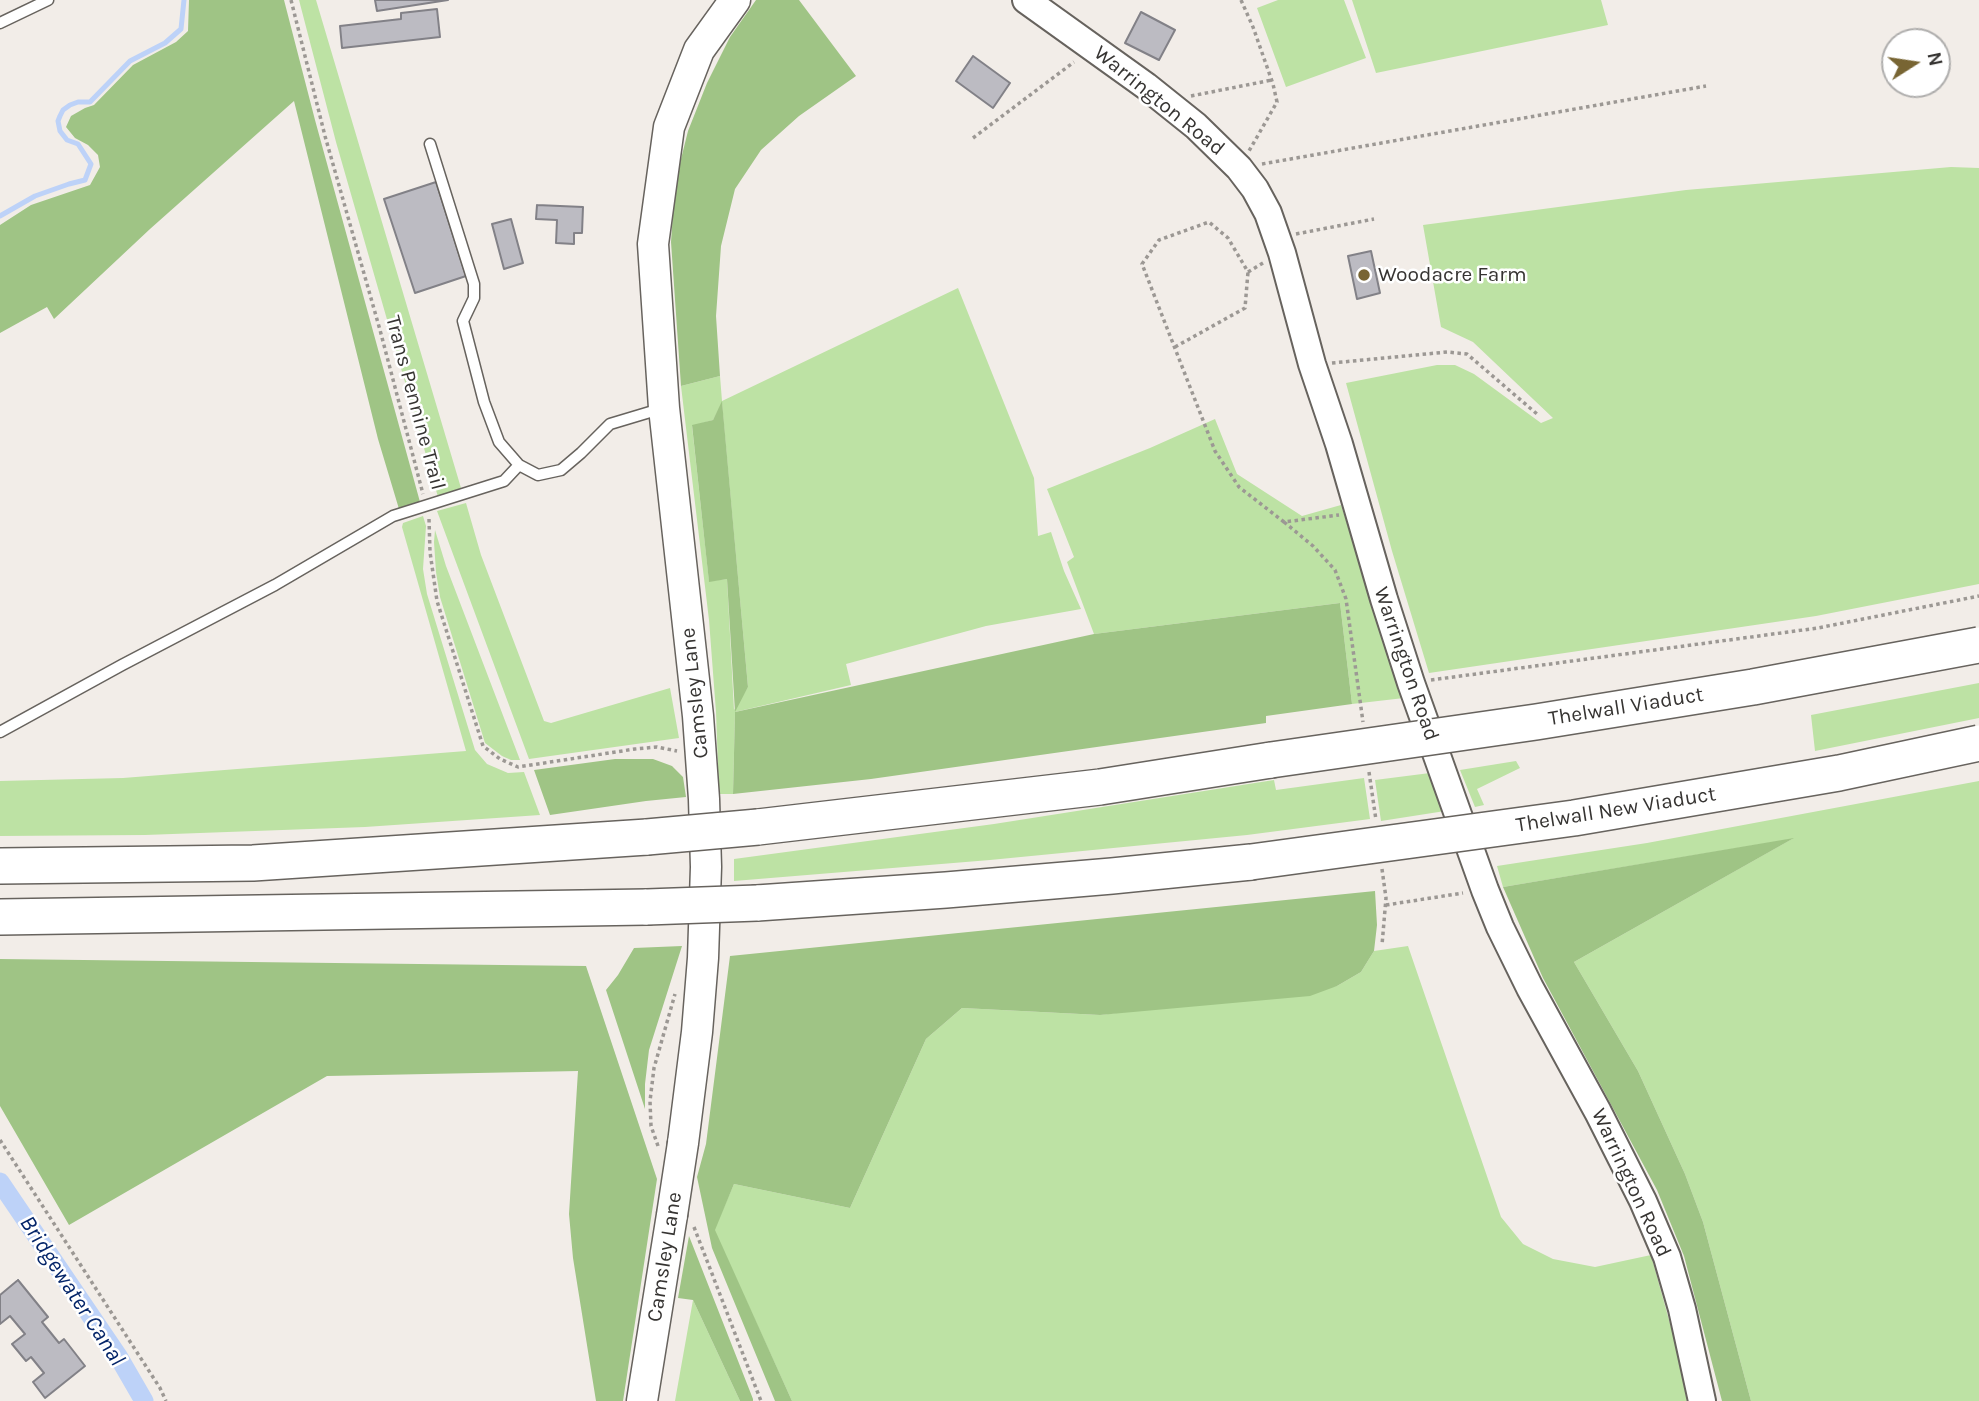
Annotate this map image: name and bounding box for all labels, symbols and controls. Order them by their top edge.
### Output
north arrow [1881,28,1951,98]
street label: Warrington Road [1089,41,1229,161]
text: N [1922,50,1947,68]
place label: Woodacre Farm [1378,262,1527,288]
marker: Woodacre Farm [1356,267,1372,283]
street label: Trans Pennine Trail [380,313,450,493]
street label: Warrington Road [1368,584,1444,744]
street label: Camsley Lane [676,626,714,760]
street label: Thelwall Viaduct [1547,682,1705,732]
street label: Thelwall New Viaduct [1514,782,1718,838]
street label: Warrington Road [1586,1105,1676,1261]
street label: Camsley Lane [642,1190,688,1324]
water label: Bridgewater Canal [13,1211,131,1371]

